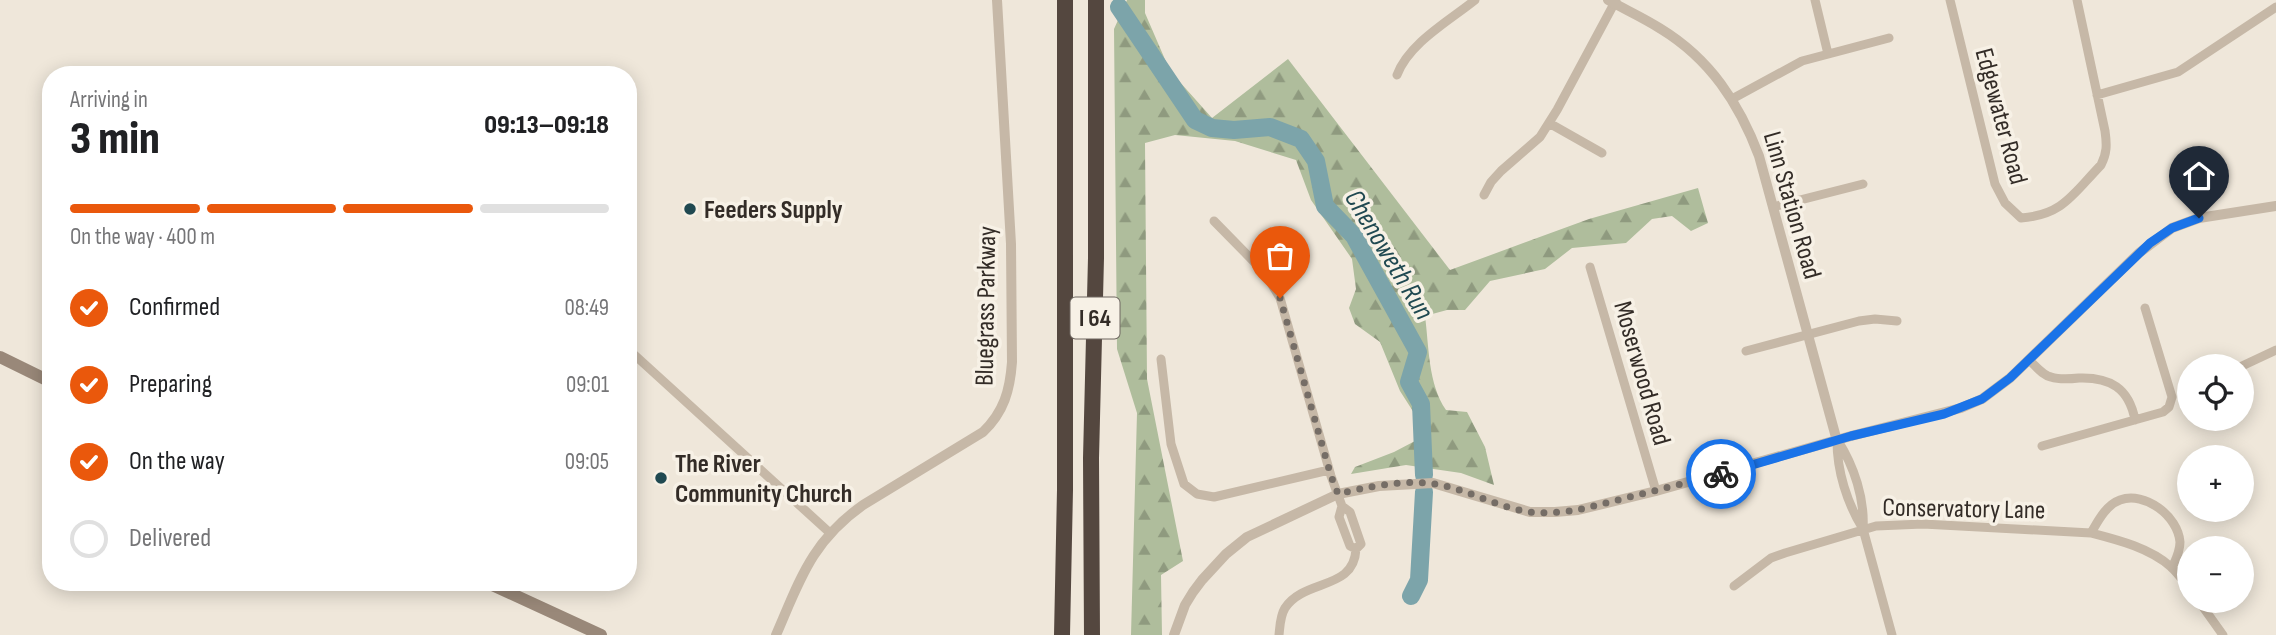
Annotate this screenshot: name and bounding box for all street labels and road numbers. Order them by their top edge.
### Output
street label: Edgewater Road [1968,45,2034,188]
street label: Linn Station Road [1756,128,1827,283]
street label: Bluegrass Parkway [970,226,1003,386]
road number: I 64 [1070,298,1120,338]
street label: Moserwood Road [1606,298,1677,449]
street label: Conservatory Lane [1882,493,2046,526]

